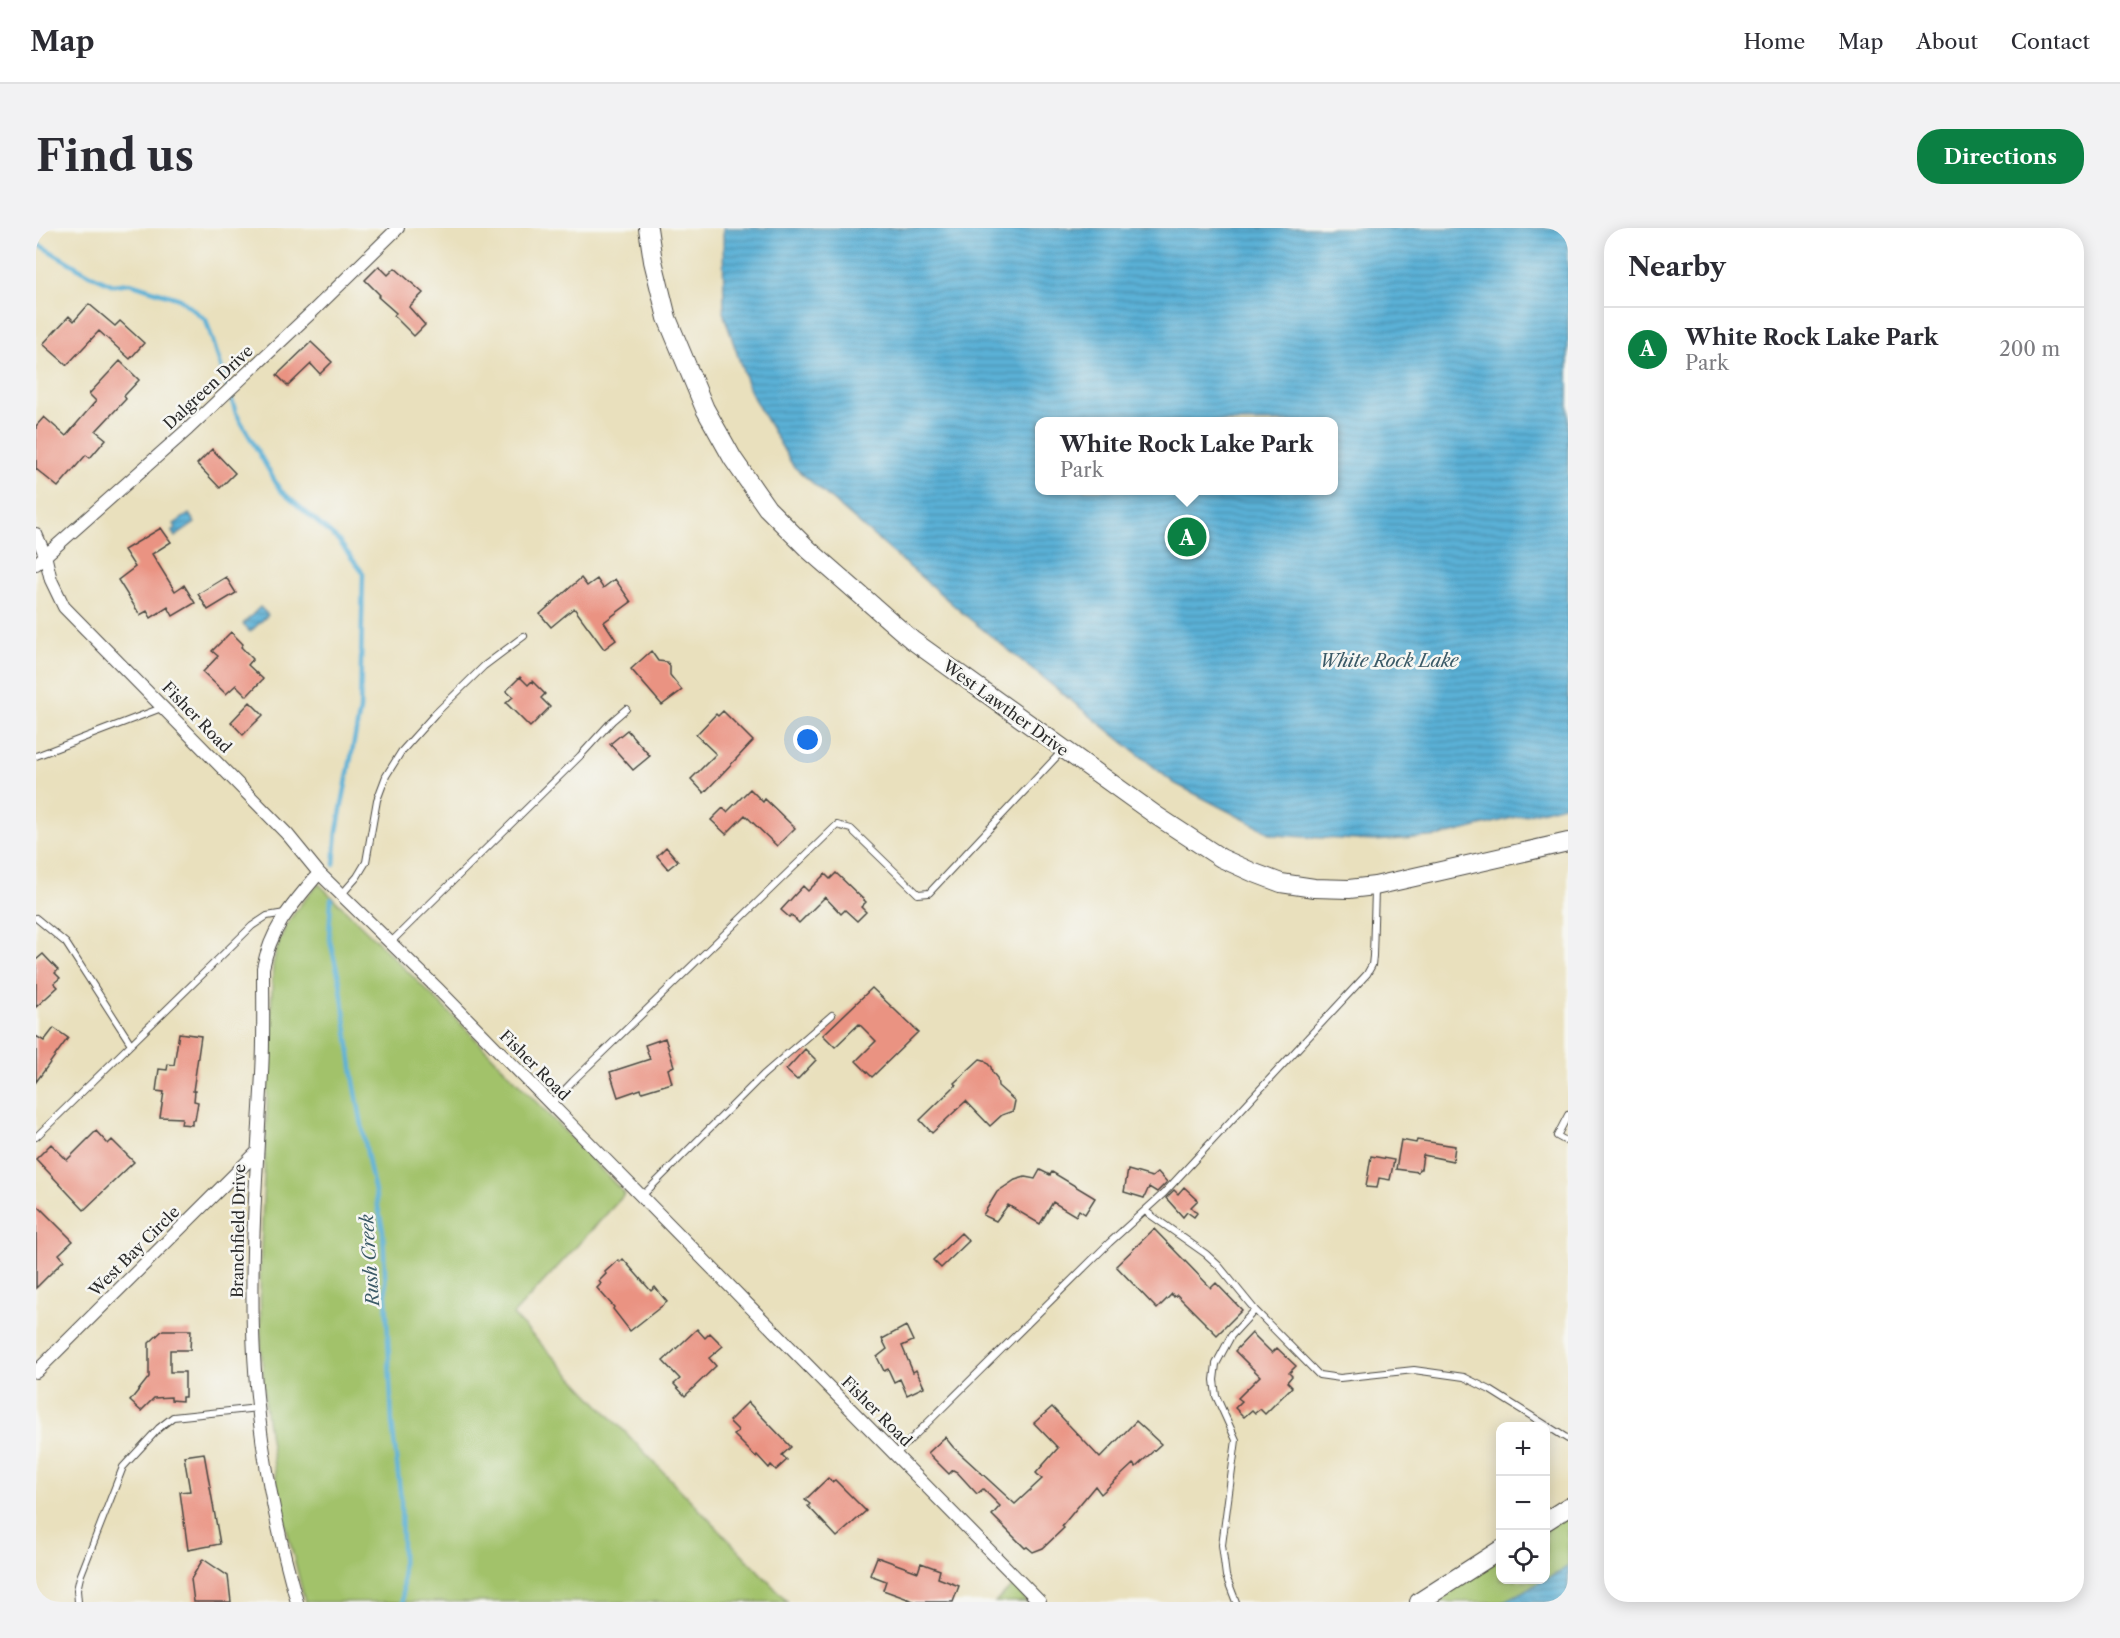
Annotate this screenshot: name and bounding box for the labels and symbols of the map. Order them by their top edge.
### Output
street label: Dalgreen Drive [159,340,257,433]
pin: A [1168,514,1206,560]
water label: White Rock Lake [1319,650,1460,672]
street label: West Lawther Drive [938,655,1073,760]
street label: Fisher Road [158,677,236,757]
your location [793,725,822,754]
street label: Fisher Road [496,1026,575,1105]
street label: Branchfield Drive [227,1164,249,1298]
street label: West Bay Circle [84,1202,183,1301]
water label: Rush Creek [356,1213,384,1309]
street label: Fisher Road [838,1372,917,1451]

